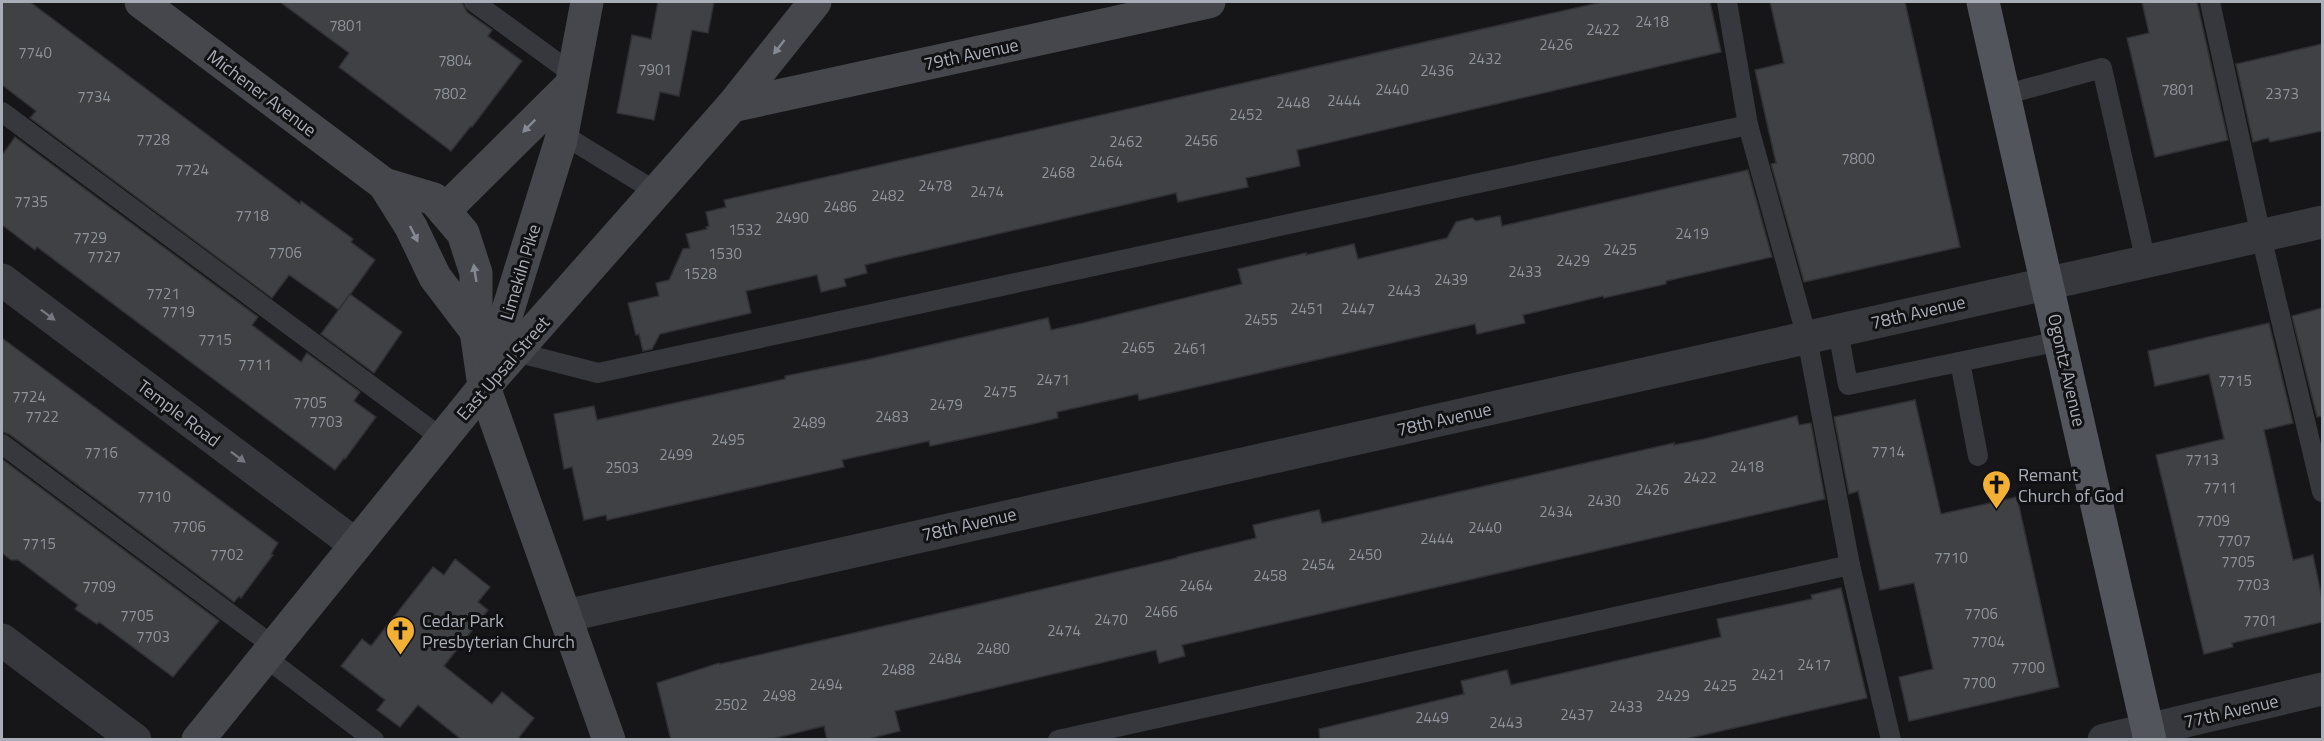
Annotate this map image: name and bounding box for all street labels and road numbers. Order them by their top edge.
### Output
street label: 79th Avenue [921,31,1021,77]
street label: Michener Avenue [202,43,322,143]
street label: Limekiln Pike [493,221,547,323]
street label: 78th Avenue [1868,288,1968,336]
street label: East Upsal Street [450,309,556,426]
street label: Ogontz Avenue [2041,311,2093,429]
street label: Temple Road [132,373,226,453]
street label: 78th Avenue [1394,395,1494,443]
street label: 78th Avenue [919,500,1019,548]
street label: 77th Avenue [2181,687,2281,735]

